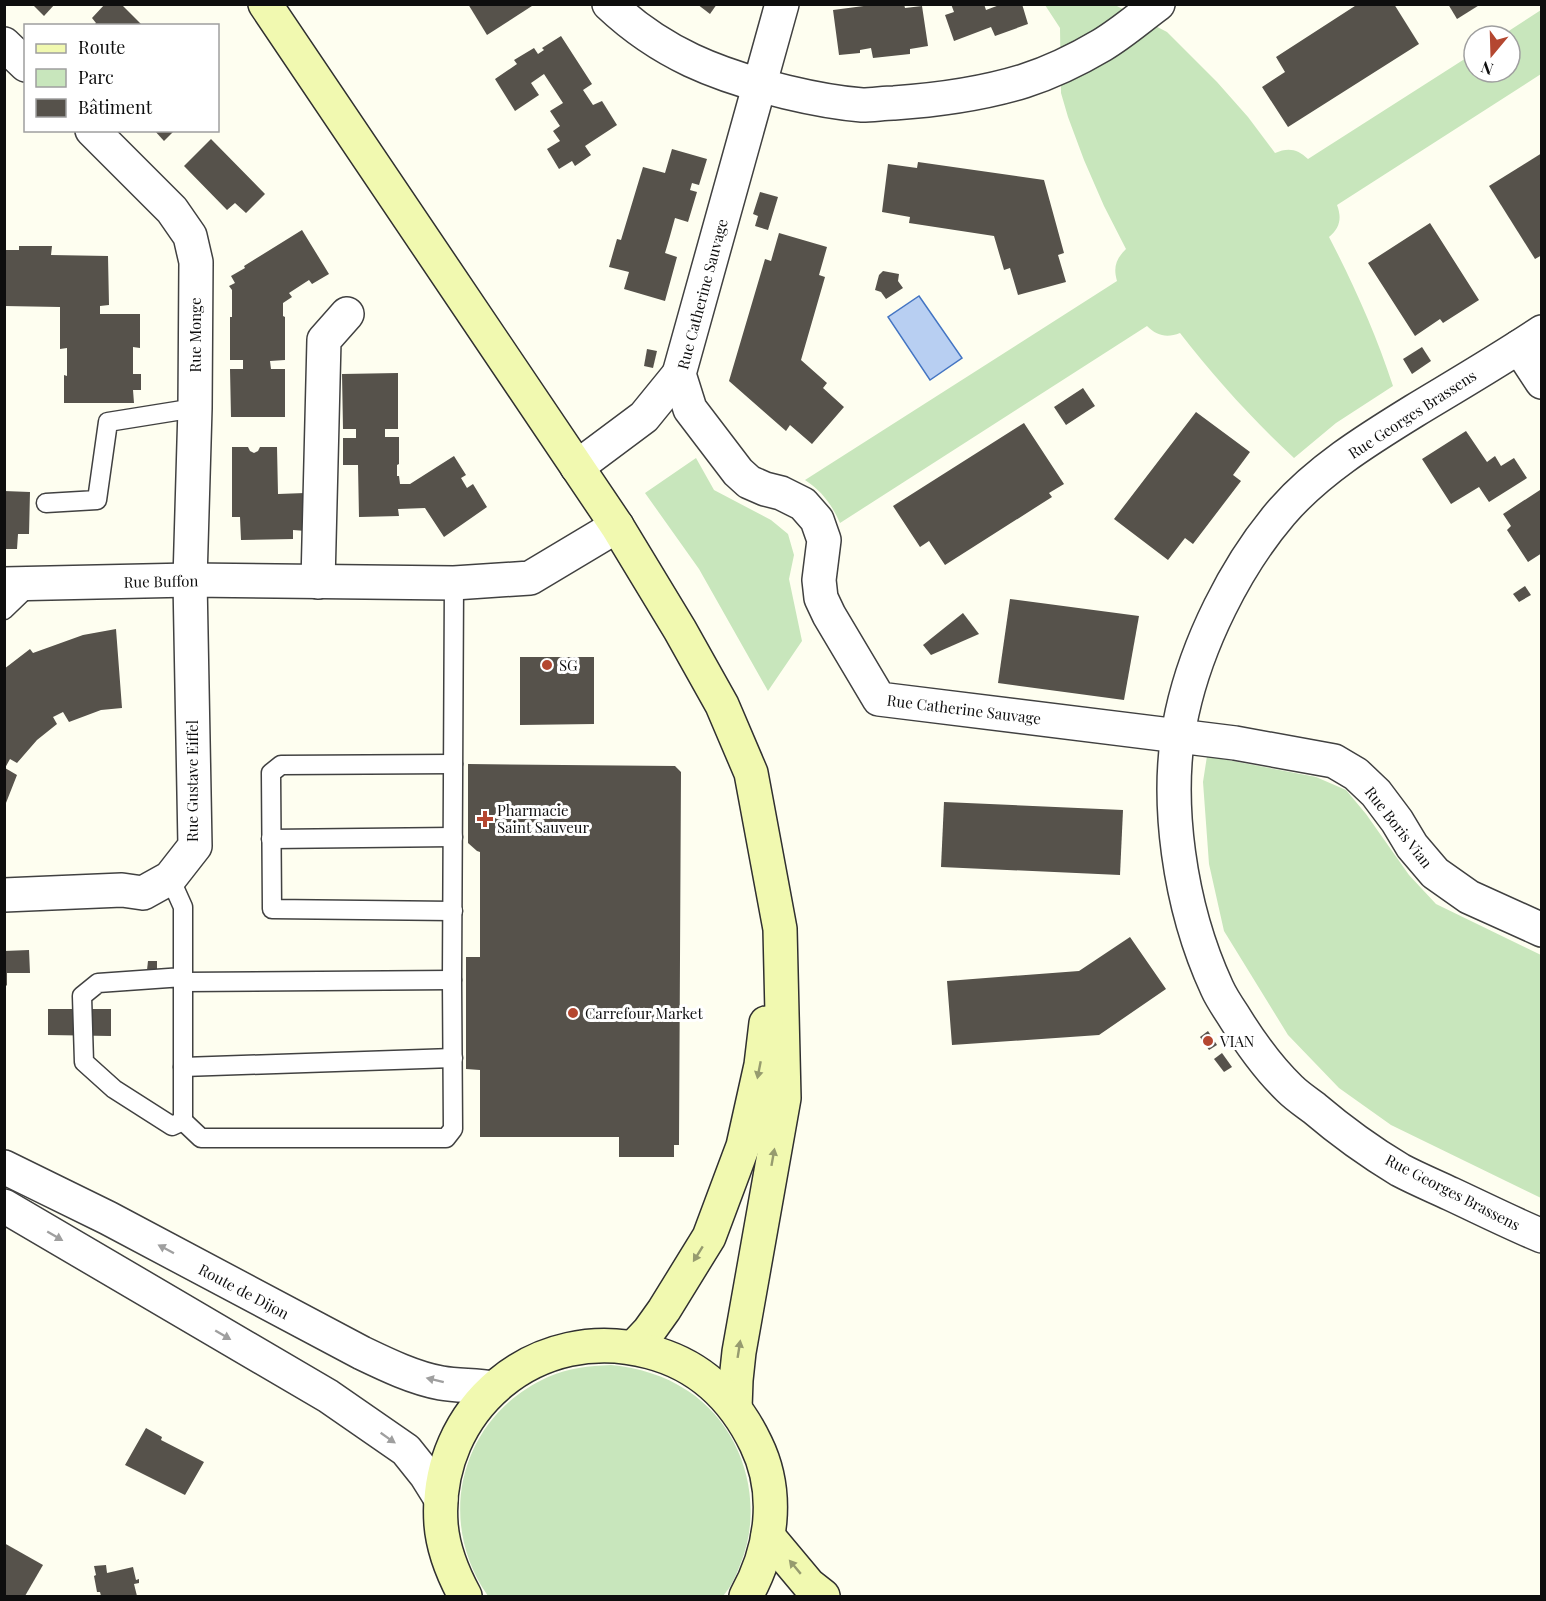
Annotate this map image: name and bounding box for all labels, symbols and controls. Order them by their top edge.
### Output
legend [24,24,219,132]
north arrow [1462,24,1522,84]
text: Route [78,35,125,59]
text: N [1478,57,1496,80]
text: Parc [78,65,114,89]
text: Bâtiment [78,95,153,119]
street label: Rue Catherine Sauvage [672,217,732,371]
street label: Rue Monge [185,298,205,372]
street label: Rue Georges Brassens [1344,365,1480,463]
street label: Rue Buffon [124,570,198,592]
place label: SG [559,655,578,675]
marker: SG [540,658,554,672]
street label: Rue Catherine Sauvage [886,690,1042,728]
street label: Rue Gustave Eiffel [182,720,202,842]
street label: Rue Boris Vian [1361,782,1437,872]
place label: Pharmacie Saint Sauveur [497,800,590,837]
marker: Pharmacie Saint Sauveur [478,812,492,826]
place label: Carrefour Market [585,1003,703,1023]
marker: Carrefour Market [566,1006,580,1020]
place label: VIAN [1219,1031,1255,1051]
marker: VIAN [1201,1034,1215,1048]
one-way arrow [754,1061,763,1080]
one-way arrow [769,1148,778,1167]
street label: Rue Georges Brassens [1382,1149,1524,1235]
one-way arrow [47,1230,63,1241]
one-way arrow [157,1244,174,1254]
one-way arrow [693,1246,704,1262]
street label: Route de Dijon [195,1259,293,1323]
one-way arrow [215,1329,231,1340]
one-way arrow [735,1340,744,1359]
one-way arrow [426,1375,444,1385]
one-way arrow [380,1432,396,1443]
one-way arrow [788,1559,801,1575]

